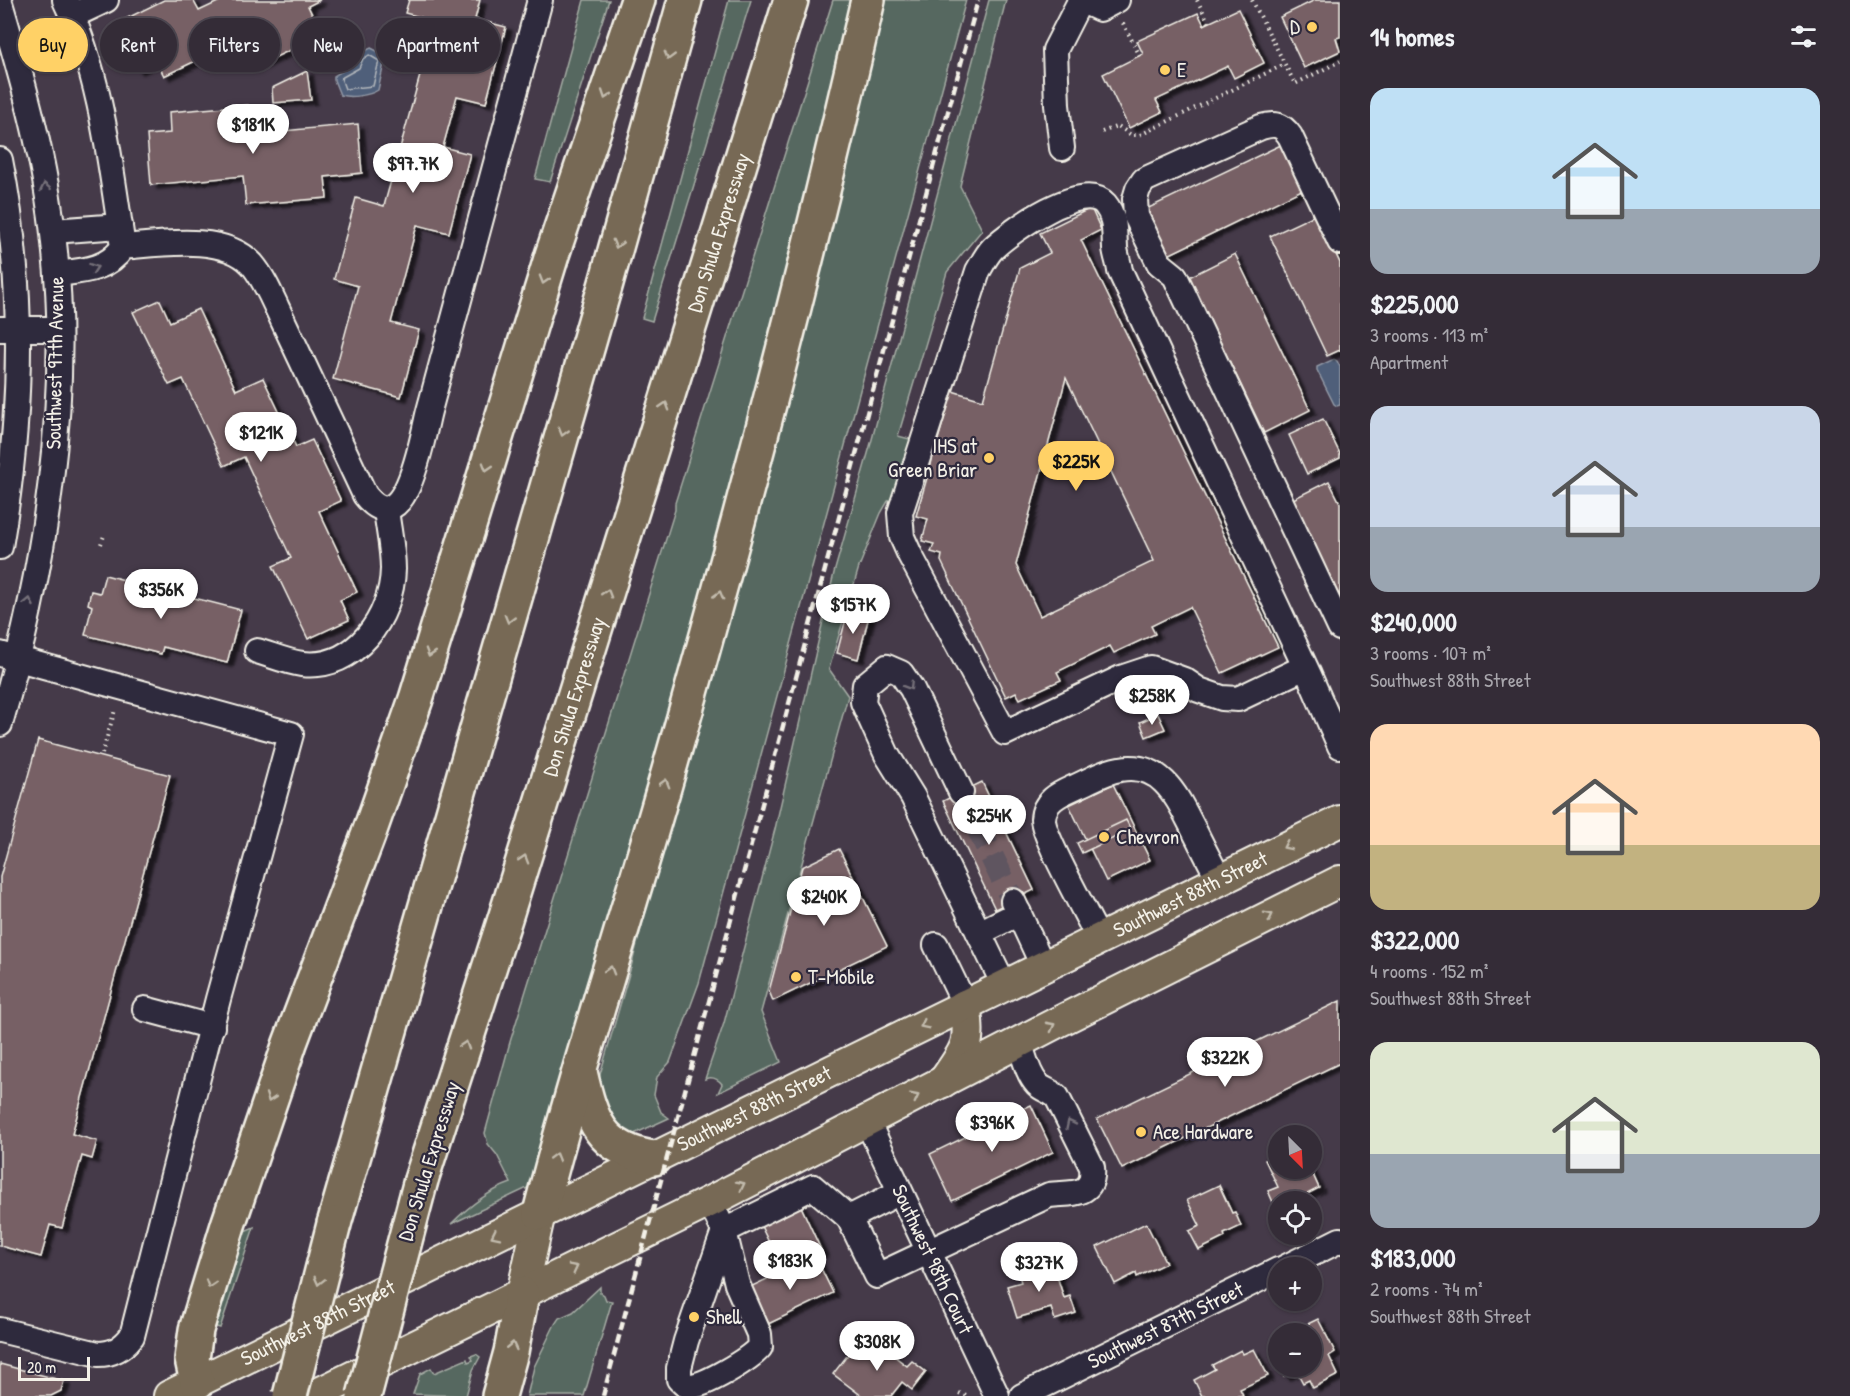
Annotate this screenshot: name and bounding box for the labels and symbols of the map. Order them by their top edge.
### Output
place label: D [1290,12,1300,41]
marker: D [1305,20,1319,34]
one-way arrow [664,50,676,61]
place label: E [1177,55,1186,84]
marker: E [1158,63,1172,77]
one-way arrow [600,89,613,100]
pin: $181K [211,104,295,155]
pin: $97.7K [364,143,462,194]
street label: Don Shula Expressway [680,149,757,316]
one-way arrow [39,183,52,193]
one-way arrow [612,238,624,249]
one-way arrow [88,262,99,275]
one-way arrow [539,274,551,285]
street label: Southwest 97th Avenue [38,276,71,450]
one-way arrow [658,401,670,412]
pin: $121K [219,412,303,463]
one-way arrow [558,426,570,437]
place label: IHS at Green Briar [888,431,978,484]
pin: $225K [1034,441,1118,492]
marker: IHS at Green Briar [982,451,996,465]
one-way arrow [482,461,494,472]
pin: $356K [119,569,203,620]
pin: $157K [811,584,895,635]
one-way arrow [600,588,612,599]
one-way arrow [712,590,724,601]
one-way arrow [22,597,35,607]
one-way arrow [504,613,516,624]
street label: Don Shula Expressway [535,613,612,780]
one-way arrow [425,647,437,658]
pin: $258K [1110,675,1194,726]
one-way arrow [902,679,913,690]
one-way arrow [658,778,670,789]
pin: $254K [947,795,1031,846]
place label: Chevron [1116,822,1179,851]
marker: Chevron [1097,830,1111,844]
one-way arrow [1283,839,1294,851]
street label: Southwest 88th Street [1108,843,1273,944]
one-way arrow [517,854,529,865]
pin: $240K [782,876,866,927]
one-way arrow [1263,911,1274,923]
place label: T-Mobile [808,962,875,991]
one-way arrow [603,965,615,976]
marker: T-Mobile [789,970,803,984]
one-way arrow [919,1018,930,1030]
one-way arrow [1045,1021,1056,1033]
pin: $322K [1183,1037,1267,1088]
one-way arrow [457,1040,470,1051]
street label: Southwest 88th Street [672,1058,837,1158]
street label: Don Shula Expressway [390,1077,467,1244]
one-way arrow [265,1092,278,1103]
one-way arrow [908,1092,919,1104]
pin: $396K [950,1102,1034,1153]
place label: Ace Hardware [1153,1117,1253,1146]
one-way arrow [1066,1119,1077,1130]
marker: Ace Hardware [1134,1125,1148,1139]
north arrow [1268,1125,1322,1179]
one-way arrow [548,1152,560,1163]
street label: Southwest 98th Court [885,1180,981,1339]
one-way arrow [735,1181,746,1193]
one-way arrow [491,1228,502,1240]
pin: $183K [748,1240,832,1291]
pin: $327K [997,1242,1081,1293]
one-way arrow [568,1264,579,1275]
street label: Southwest 88th Street [236,1272,401,1373]
street label: Southwest 87th Street [1083,1274,1249,1375]
one-way arrow [314,1276,327,1286]
one-way arrow [205,1278,217,1289]
place label: Shell [706,1302,743,1331]
marker: Shell [687,1310,701,1324]
pin: $308K [835,1321,919,1372]
one-way arrow [505,1341,518,1351]
scale bar [18,1354,90,1382]

